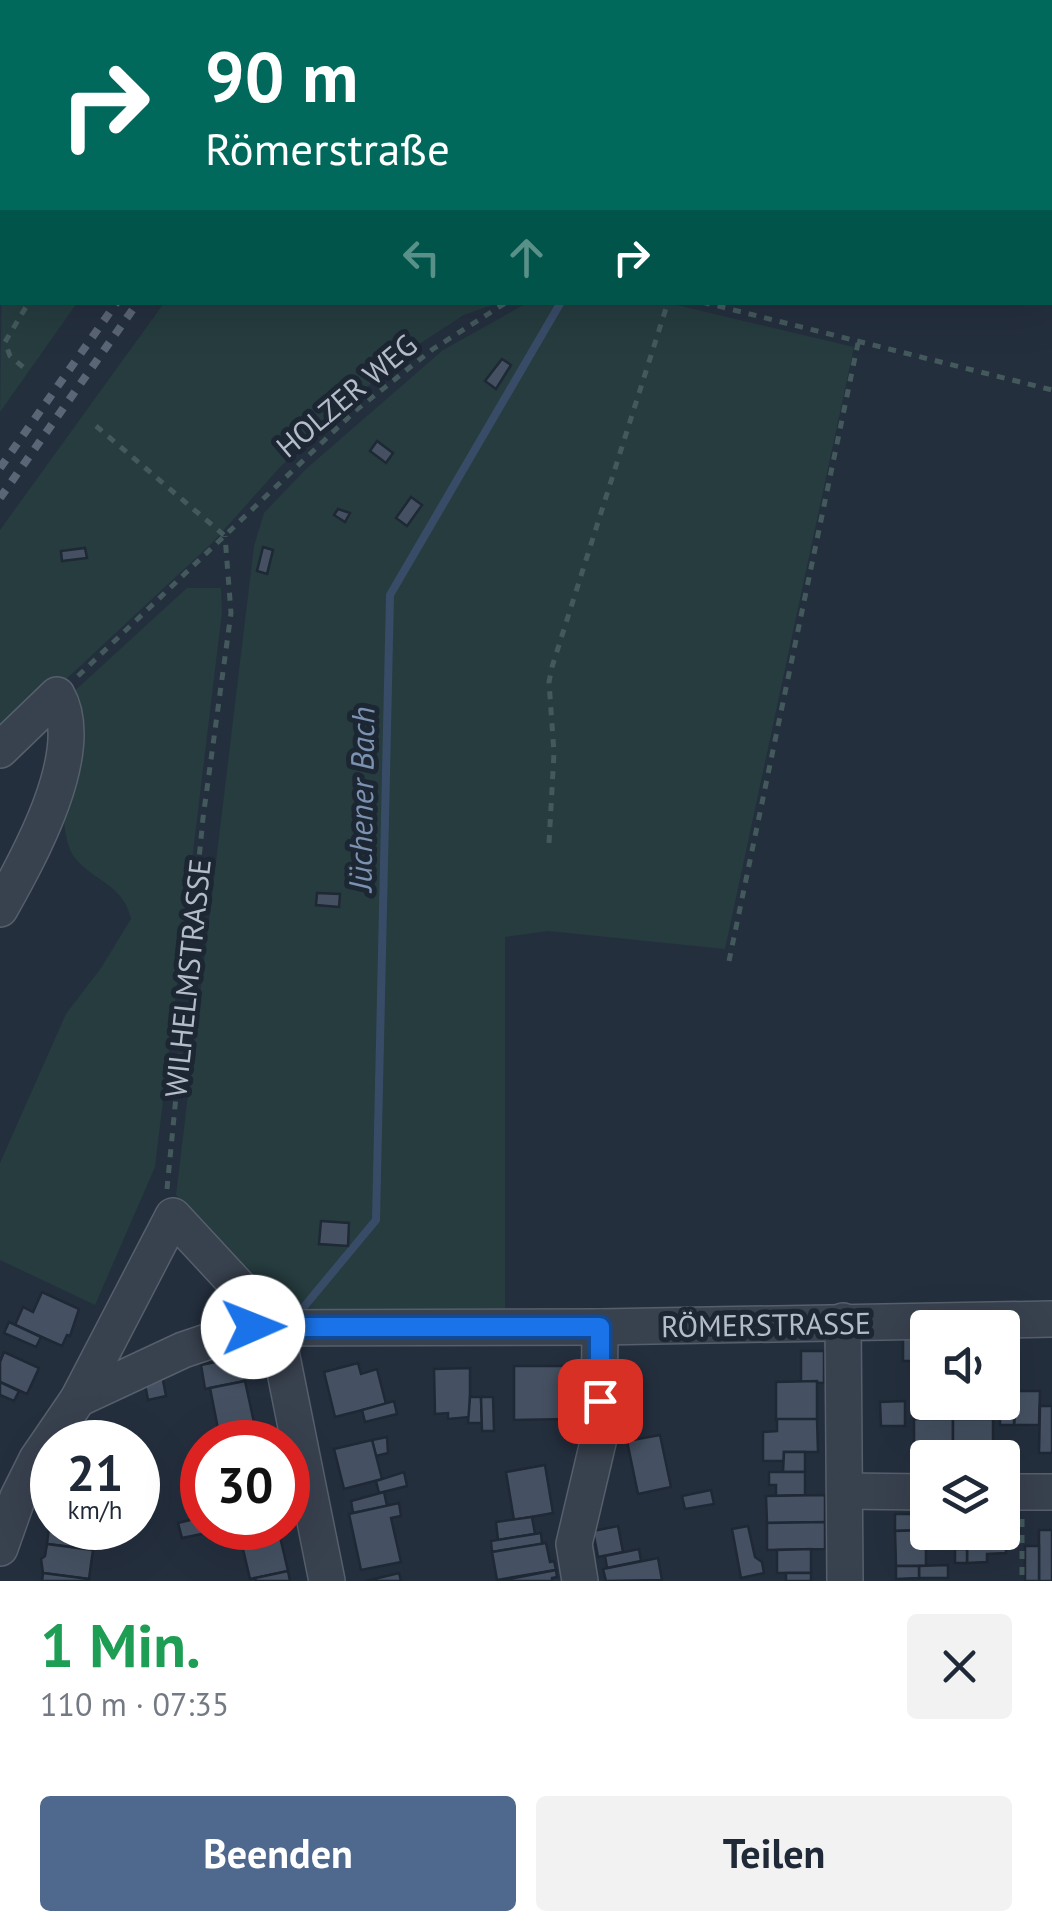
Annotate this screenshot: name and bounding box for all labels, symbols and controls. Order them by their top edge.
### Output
text: 90 m [205,31,358,121]
icon: right [40,40,170,170]
text: Römerstraße [205,119,450,177]
icon: left [394,230,449,285]
icon: ahead [499,230,554,285]
icon: right [604,230,659,285]
street label: HOLZER WEG [267,325,425,465]
water label: Jüchener Bach [338,706,384,894]
street label: WILHELMSTRASSE [155,857,219,1099]
position arrow [201,1275,305,1379]
street label: RÖMERSTRASSE [661,1303,871,1345]
map controls [910,1310,1020,1550]
button: sound [910,1310,1020,1420]
pin [558,1359,643,1444]
icon: arrive [573,1374,628,1429]
speed limit sign: 30 [180,1420,310,1550]
text: 21 [67,1440,123,1505]
button: layers [910,1440,1020,1550]
text: km/h [68,1494,122,1526]
text: 1 Min. [40,1606,201,1684]
button: close [907,1614,1012,1719]
text: 110 m · 07:35 [40,1683,229,1725]
button: Beenden [40,1796,516,1911]
button: Teilen [536,1796,1012,1911]

